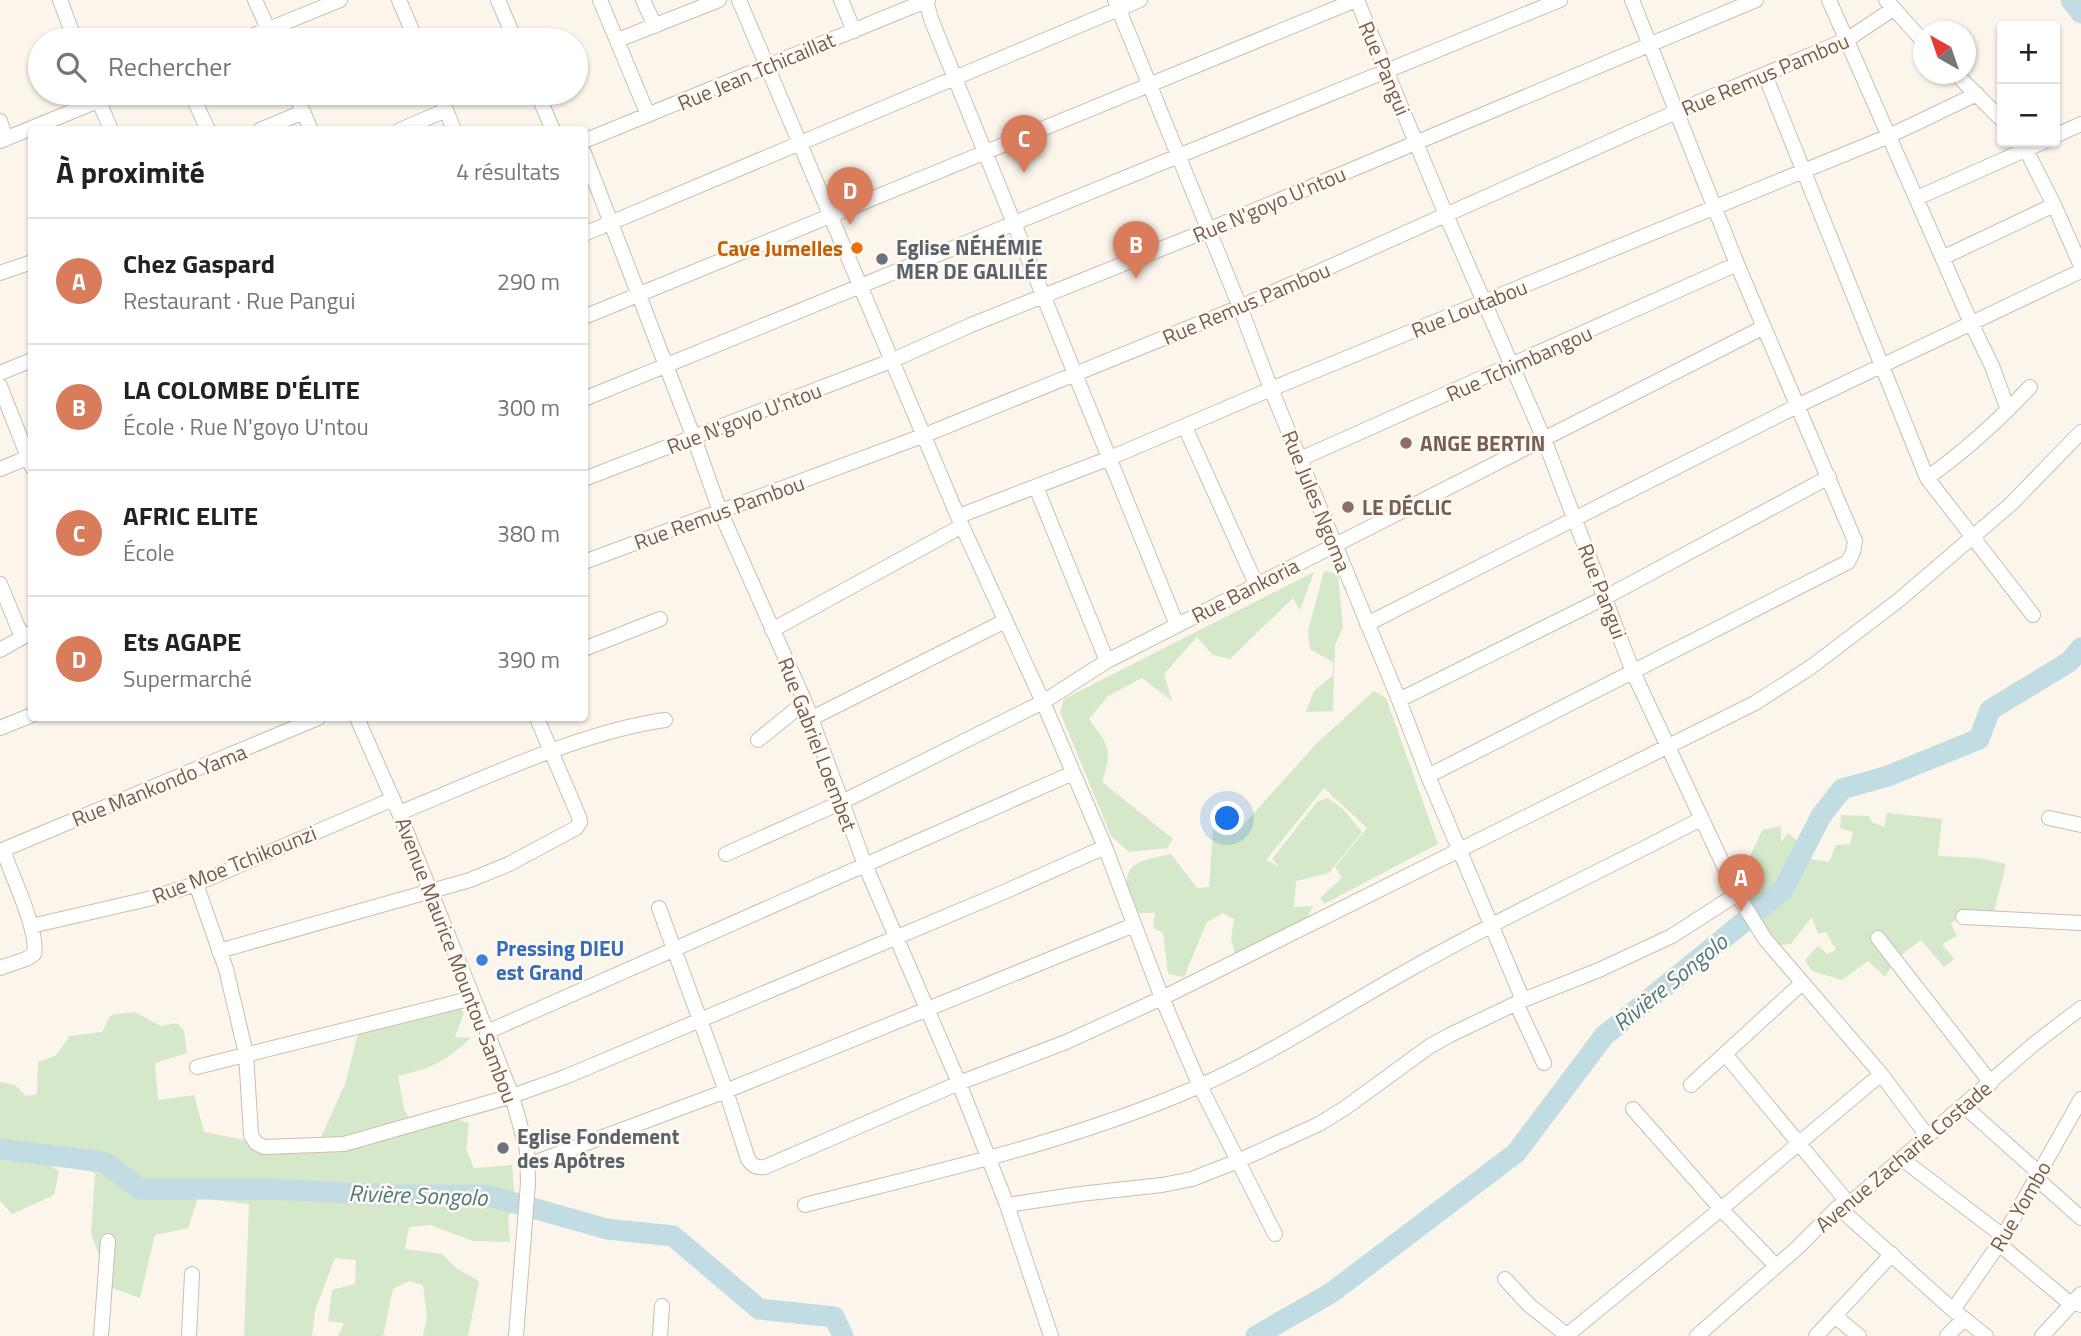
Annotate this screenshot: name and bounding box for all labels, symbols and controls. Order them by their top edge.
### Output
street label: Rue Pangui [1351,16,1419,120]
north arrow [1913,21,1976,84]
map controls [1997,21,2060,147]
button: + [1997,21,2060,84]
street label: Rue Jean Tchicaillat [672,23,840,119]
street label: Rue Remus Pambou [1676,24,1854,124]
search box [28,28,588,105]
text: Rechercher [108,47,232,86]
icon: search [52,48,90,86]
button: − [1997,84,2060,147]
pin: C [1001,115,1047,173]
text: À proximité [56,149,205,195]
text: 4 résultats [456,154,560,189]
street label: Rue N'goyo U'ntou [1187,157,1351,251]
pin: D [827,167,873,225]
pin: B [1113,221,1159,279]
place label: Eglise NÉHÉMIE MER DE GALILÉE [896,231,1048,287]
place label: Cave Jumelles [717,232,843,264]
marker: Cave Jumelles [849,240,865,256]
text: Chez Gaspard [123,244,275,283]
marker: Eglise NÉHÉMIE MER DE GALILÉE [874,251,890,267]
street label: Rue Remus Pambou [1157,253,1335,353]
text: A [72,264,86,299]
text: 290 m [497,264,560,299]
street label: Rue Loutabou [1406,270,1532,346]
text: Restaurant · Rue Pangui [123,283,355,318]
street label: Rue Tchimbangou [1441,316,1597,410]
text: LA COLOMBE D'ÉLITE [123,370,360,409]
street label: Rue N'goyo U'ntou [662,374,826,462]
text: B [72,390,86,425]
text: 300 m [497,390,560,425]
text: École · Rue N'goyo U'ntou [123,409,369,444]
street label: Rue Jules Ngoma [1274,425,1360,577]
place label: ANGE BERTIN [1420,427,1545,459]
marker: ANGE BERTIN [1398,435,1414,451]
street label: Rue Remus Pambou [629,466,809,558]
place label: LE DÉCLIC [1362,491,1452,523]
text: AFRIC ELITE [123,496,258,535]
marker: LE DÉCLIC [1340,499,1356,515]
text: C [73,516,85,551]
text: 380 m [497,516,560,551]
text: École [123,535,174,570]
street label: Rue Pangui [1570,539,1636,643]
street label: Rue Bankoria [1186,549,1305,631]
text: Ets AGAPE [123,622,242,661]
text: D [72,642,86,677]
text: 390 m [497,642,560,677]
street label: Rue Gabriel Loembet [770,652,866,836]
text: Supermarché [123,661,252,696]
street label: Rue Mankondo Yama [67,735,252,835]
your location [1210,801,1244,835]
street label: Avenue Maurice Mountou Sambou [388,813,526,1107]
street label: Rue Moe Tchikounzi [147,816,321,912]
pin: A [1718,854,1764,912]
water label: Rivière Songolo [1605,924,1735,1039]
place label: Pressing DIEU est Grand [496,932,624,988]
marker: Pressing DIEU est Grand [474,952,490,968]
street label: Avenue Zacharie Costade [1808,1072,1998,1240]
place label: Eglise Fondement des Apôtres [517,1120,680,1176]
marker: Eglise Fondement des Apôtres [495,1140,511,1156]
street label: Rue Yombo [1981,1155,2059,1257]
water label: Rivière Songolo [348,1175,489,1215]

